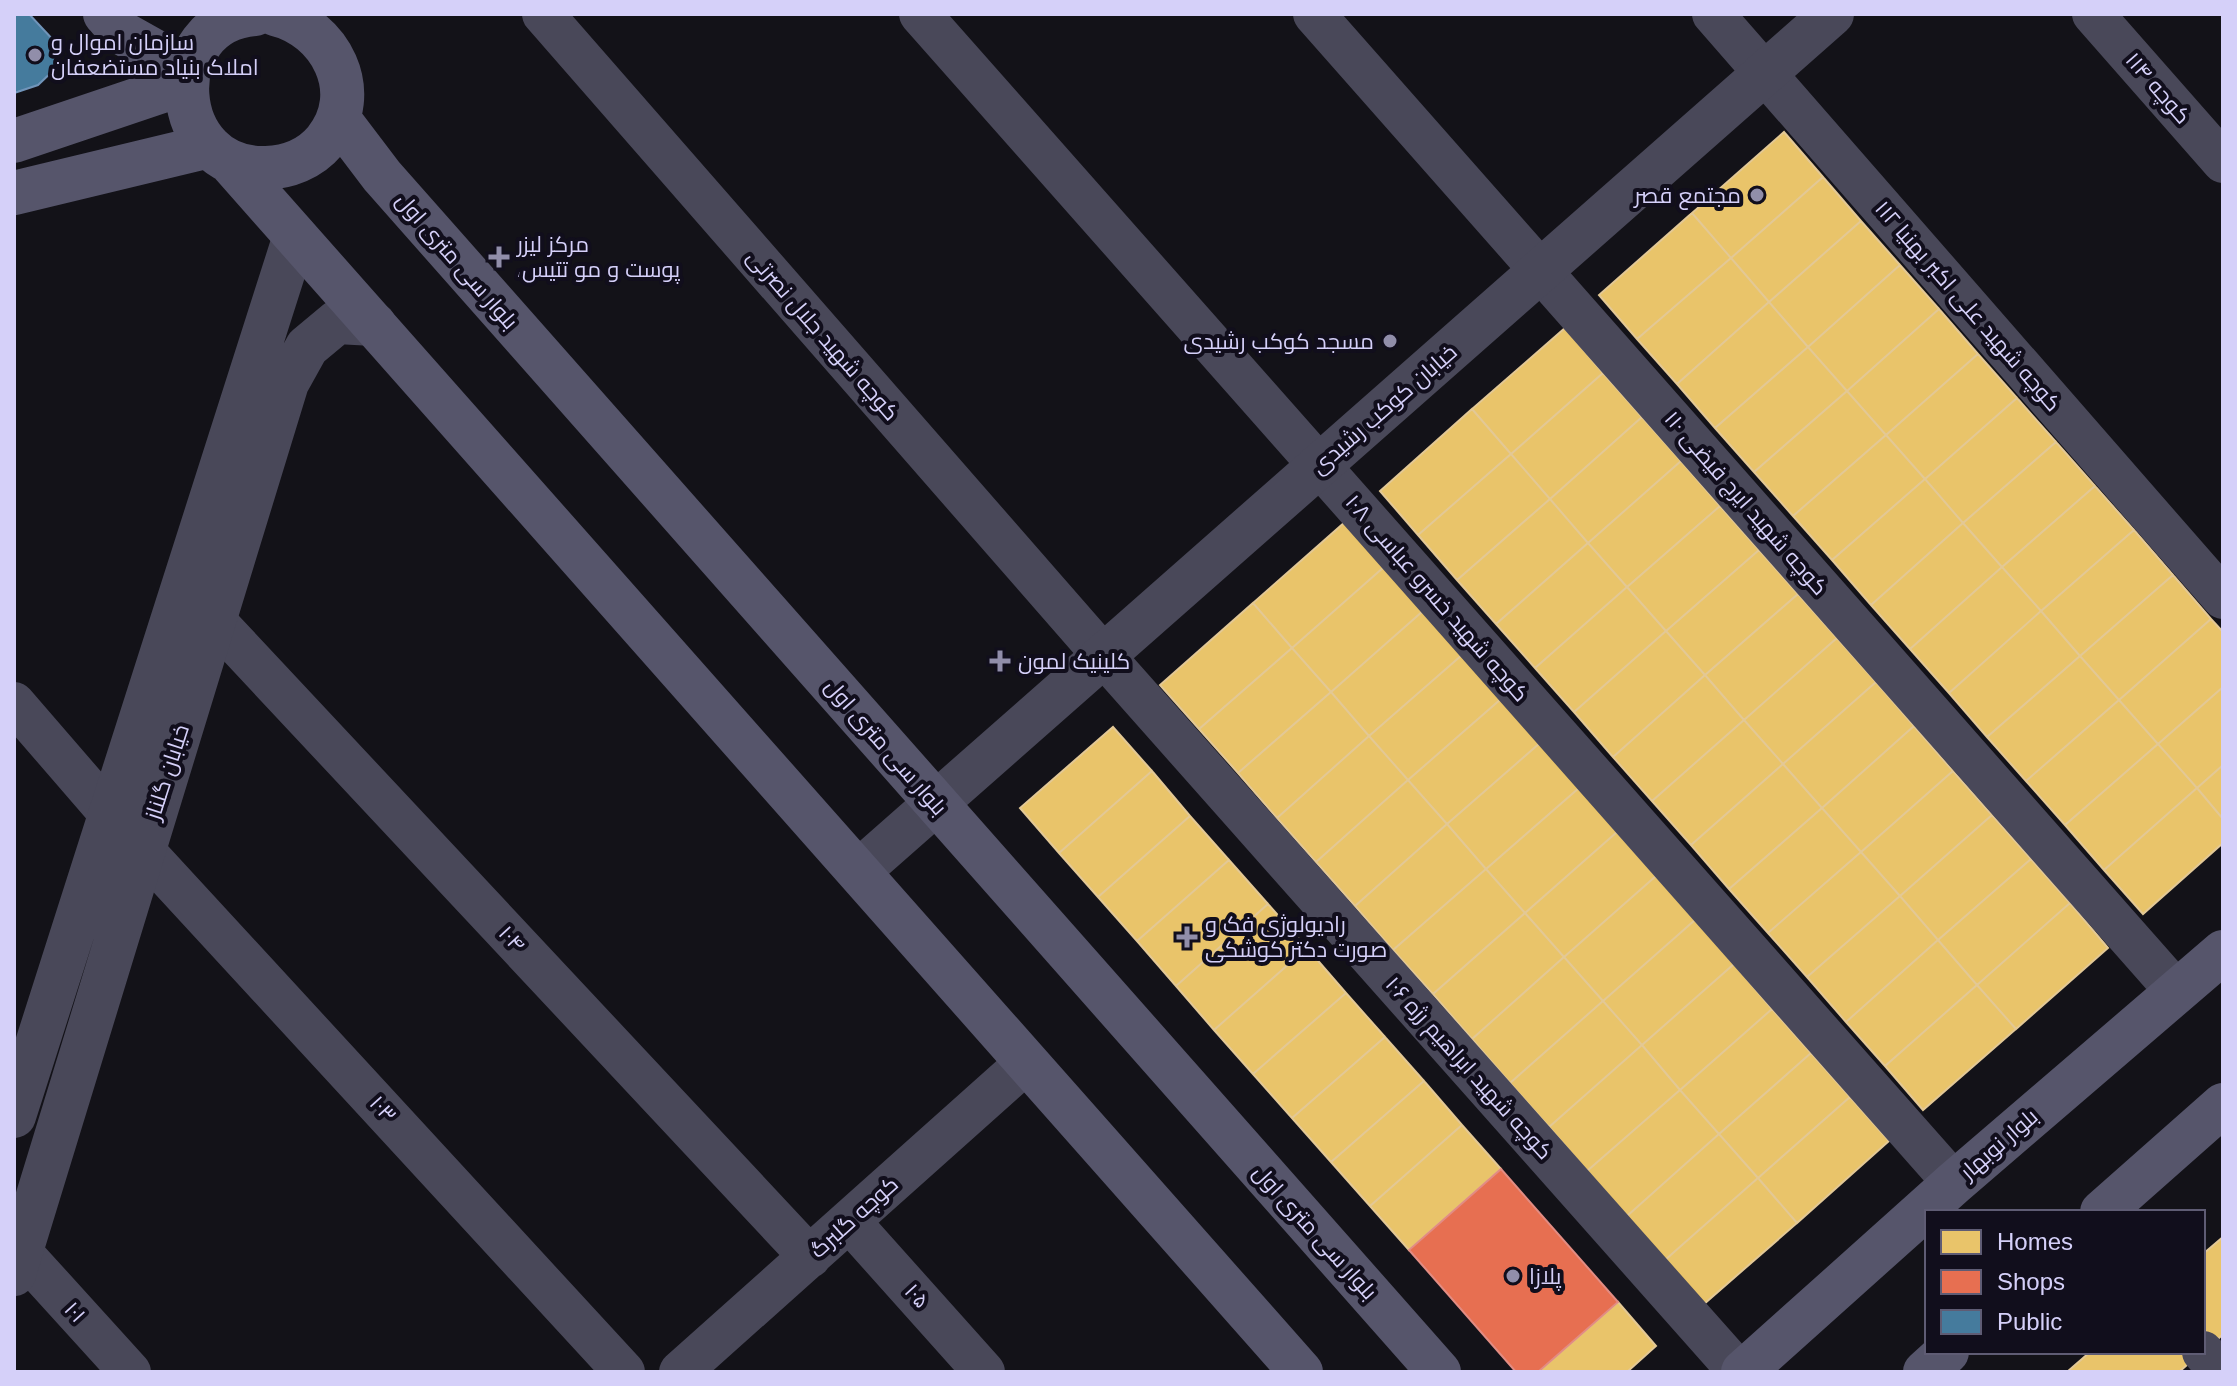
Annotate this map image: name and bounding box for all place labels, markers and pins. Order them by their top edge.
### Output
place label: سازمان اموال و املاک بنیاد مستضعفان [51,30,259,80]
marker: سازمان اموال و املاک بنیاد مستضعفان [26,46,44,64]
place label: مجتمع قصر [1632,183,1741,210]
marker: مجتمع قصر [1748,186,1766,204]
place label: مرکز لیزر ،پوست و مو تتیس [515,232,680,284]
marker: مرکز لیزر ،پوست و مو تتیس [488,246,510,268]
place label: مسجد کوکب رشیدی [1184,329,1374,354]
marker: مسجد کوکب رشیدی [1381,332,1399,350]
place label: کلینیک لمون [1018,649,1130,674]
marker: کلینیک لمون [989,650,1011,672]
place label: رادیولوژی فک و صورت دکتر کوشکی [1205,912,1387,963]
marker: رادیولوژی فک و صورت دکتر کوشکی [1176,926,1198,948]
place label: پلازا [1529,1264,1561,1291]
marker: پلازا [1504,1267,1522,1285]

